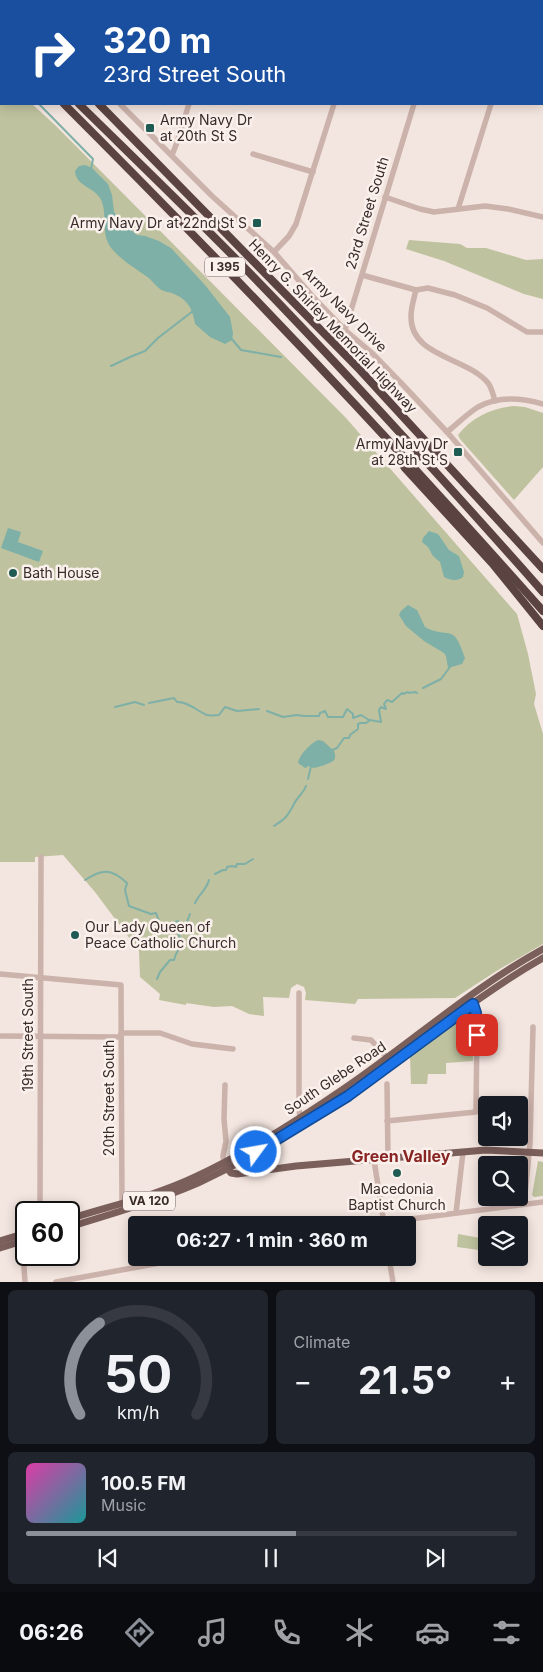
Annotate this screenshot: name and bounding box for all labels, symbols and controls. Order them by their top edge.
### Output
text: 320 m [103,19,211,61]
icon: right [20,20,85,85]
text: 23rd Street South [103,61,286,87]
place label: Army Navy Dr at 20th St S [160,111,252,144]
marker: Army Navy Dr at 20th St S [144,122,156,134]
street label: 23rd Street South [341,155,392,271]
place label: Army Navy Dr at 22nd St S [70,214,247,231]
marker: Army Navy Dr at 22nd St S [251,217,263,229]
street label: Henry G. Shirley Memorial Highway [246,235,421,416]
road number: I 395 [205,258,245,276]
street label: Army Navy Drive [300,264,391,355]
place label: Army Navy Dr at 28th St S [356,435,448,468]
marker: Army Navy Dr at 28th St S [452,446,464,458]
place label: Bath House [23,564,99,581]
marker: Bath House [7,567,19,579]
place label: Our Lady Queen of Peace Catholic Church [85,918,236,951]
marker: Our Lady Queen of Peace Catholic Church [69,929,81,941]
street label: 19th Street South [19,978,36,1092]
pin [456,1014,498,1056]
icon: arrive [463,1021,491,1049]
street label: South Glebe Road [281,1037,389,1118]
street label: 20th Street South [100,1040,117,1156]
map controls [478,1096,528,1266]
button: sound [478,1096,528,1146]
position arrow [229,1125,281,1177]
district label: Green Valley [352,1146,451,1166]
button: search [478,1156,528,1206]
marker: Macedonia Baptist Church [391,1167,403,1179]
place label: Macedonia Baptist Church [348,1180,446,1213]
road number: VA 120 [123,1192,175,1210]
speed limit sign: 60 [15,1201,80,1266]
button: layers [478,1216,528,1266]
text: 06:27 · 1 min · 360 m [176,1229,368,1252]
text: Climate [294,1332,350,1352]
text: 50 [104,1343,172,1406]
text: 21.5° [358,1357,452,1403]
text: − [294,1364,312,1398]
text: + [498,1364,517,1398]
text: km/h [117,1402,159,1423]
text: 100.5 FM [101,1472,186,1495]
text: Music [101,1495,146,1515]
icon: previous [94,1544,122,1572]
icon: pause [257,1544,285,1572]
icon: next [421,1544,449,1572]
icon: directions [122,1615,157,1650]
icon: music [195,1615,230,1650]
icon: phone [269,1615,304,1650]
icon: climate [342,1615,377,1650]
icon: car [415,1615,450,1650]
icon: filters [489,1615,524,1650]
text: 06:26 [19,1619,84,1645]

